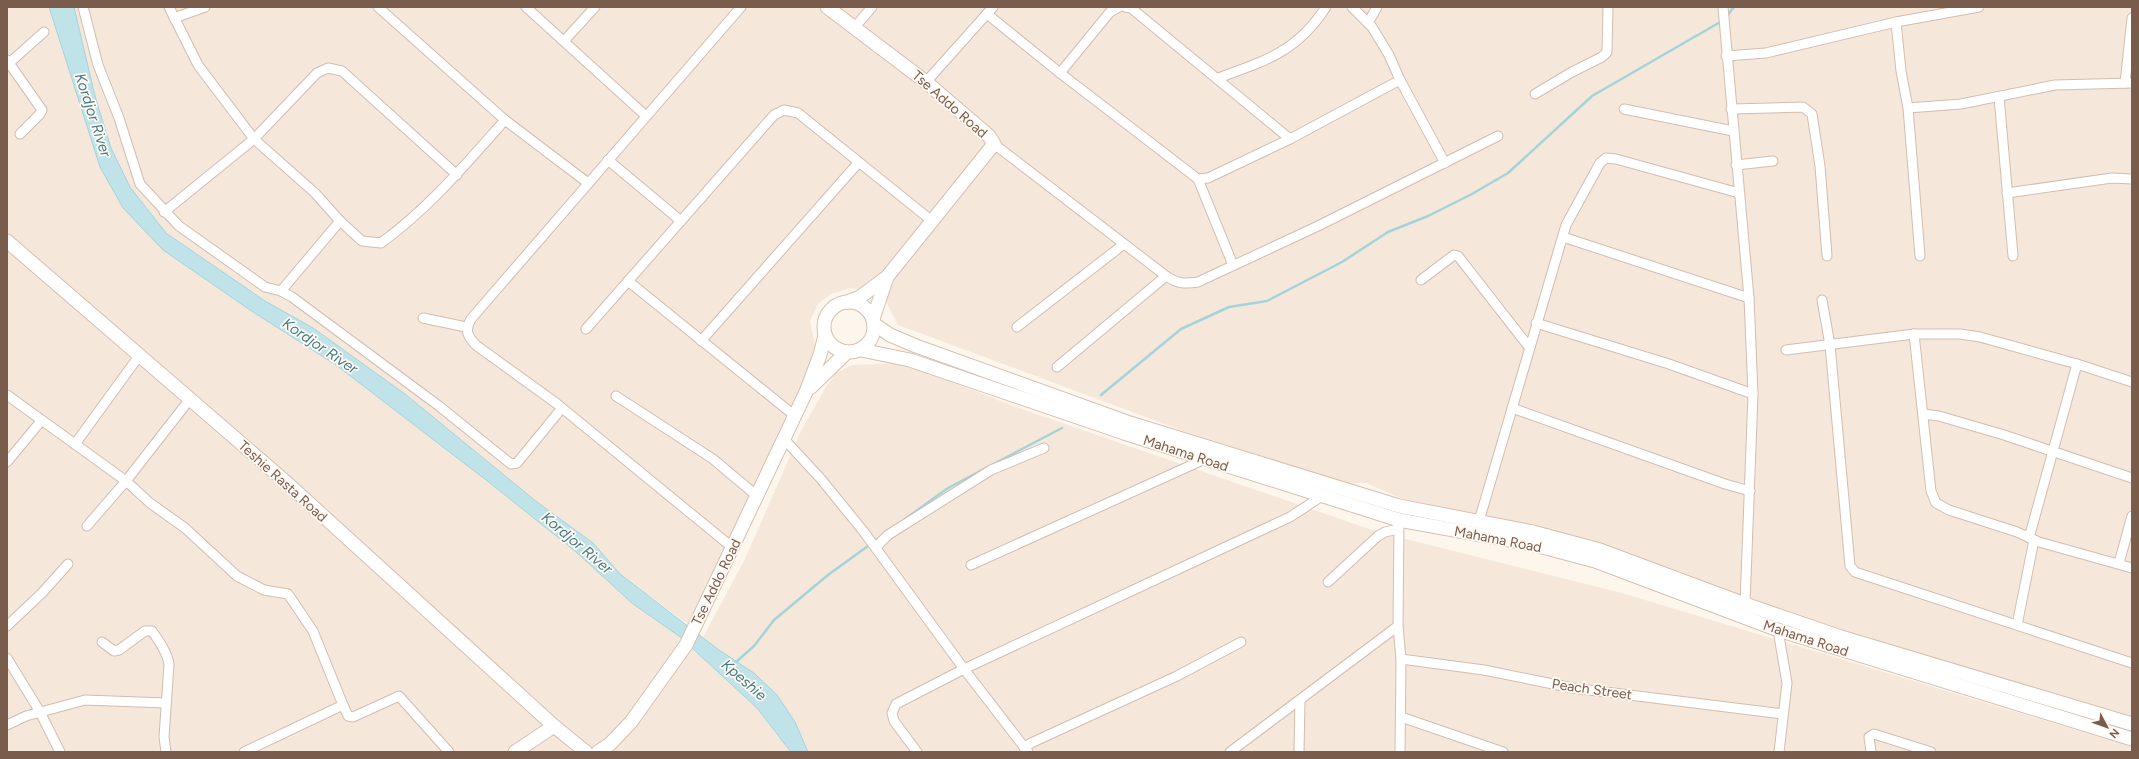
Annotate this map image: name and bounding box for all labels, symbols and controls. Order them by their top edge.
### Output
street label: Tse Addo Road [909,67,991,142]
water label: Kordjor River [71,71,115,160]
water label: Kordjor River [279,314,362,378]
street label: Mahama Road [1141,432,1231,475]
street label: Teshie Rasta Road [235,437,331,526]
water label: Kordjor River [538,508,617,578]
street label: Mahama Road [1453,523,1543,556]
street label: Tse Addo Road [688,536,745,628]
street label: Mahama Road [1761,617,1851,660]
water label: Kpeshie [718,656,770,704]
street label: Peach Street [1551,675,1633,704]
north arrow [2087,707,2127,747]
text: N [2106,726,2122,741]

